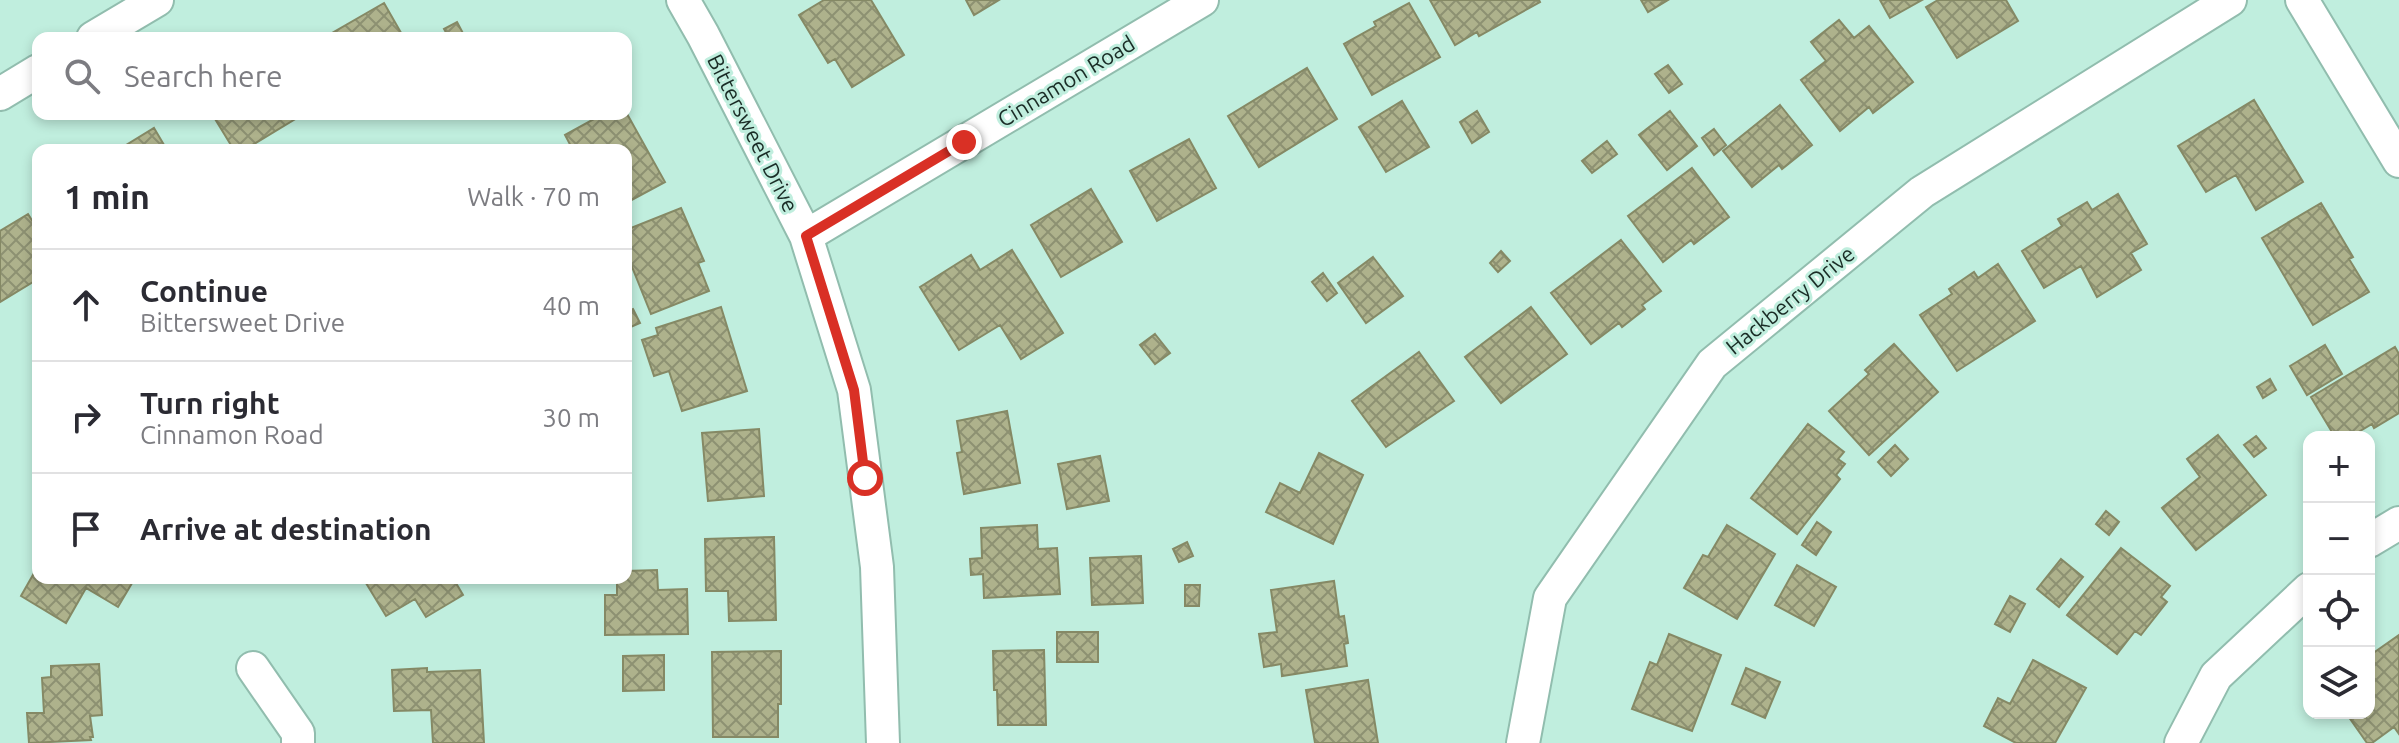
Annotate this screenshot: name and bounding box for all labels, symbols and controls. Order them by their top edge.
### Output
street label: Cinnamon Road [993,30,1139,131]
search box [32,32,632,120]
street label: Bittersweet Drive [703,50,804,216]
icon: search [60,54,104,98]
text: Search here [124,59,283,93]
route end [946,124,982,160]
text: 1 min [64,177,150,215]
text: Walk · 70 m [467,182,600,211]
street label: Hackberry Drive [1720,240,1859,359]
text: Continue [140,274,268,308]
icon: ahead [64,283,108,327]
text: 40 m [542,291,600,320]
text: Bittersweet Drive [140,308,345,337]
text: Turn right [140,386,280,420]
icon: right [64,395,108,439]
text: 30 m [542,403,600,432]
text: Cinnamon Road [140,420,324,449]
map controls [2303,431,2375,719]
button: + [2303,431,2375,503]
route start [847,460,883,496]
button: − [2303,503,2375,575]
icon: arrive [64,507,108,551]
text: Arrive at destination [140,512,432,546]
button: locate [2303,575,2375,647]
button: layers [2303,647,2375,719]

